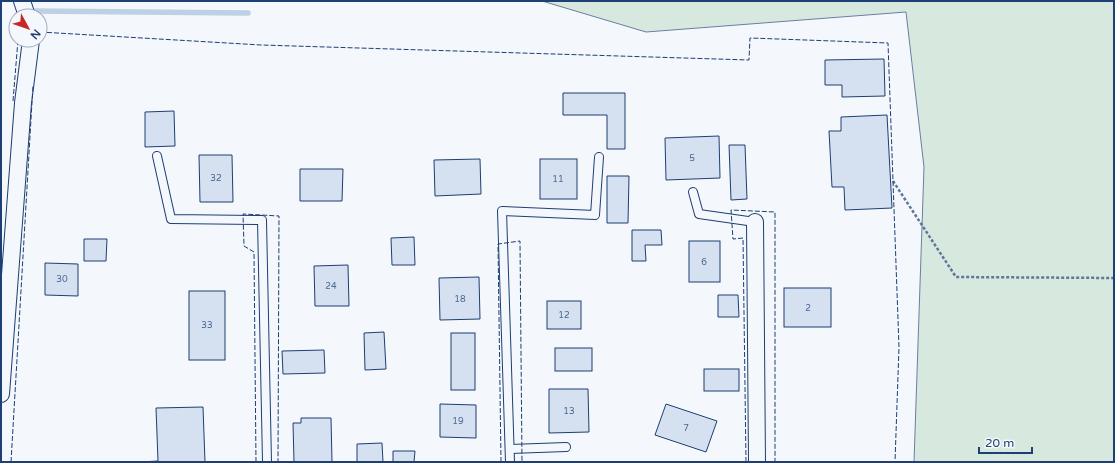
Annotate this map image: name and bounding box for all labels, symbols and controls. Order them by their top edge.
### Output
north arrow [8,8,48,48]
text: N [27,27,43,42]
house number: 5 [689,153,695,164]
house number: 32 [210,173,222,184]
house number: 11 [552,174,564,185]
house number: 6 [701,257,707,268]
house number: 30 [56,274,68,285]
house number: 24 [325,281,337,292]
house number: 18 [454,294,466,305]
house number: 2 [805,303,811,314]
house number: 12 [558,310,570,321]
house number: 33 [201,320,213,331]
house number: 13 [563,406,575,417]
house number: 19 [452,416,464,427]
house number: 7 [683,423,689,434]
scale bar [979,429,1032,455]
text: 20 m [985,436,1014,450]

